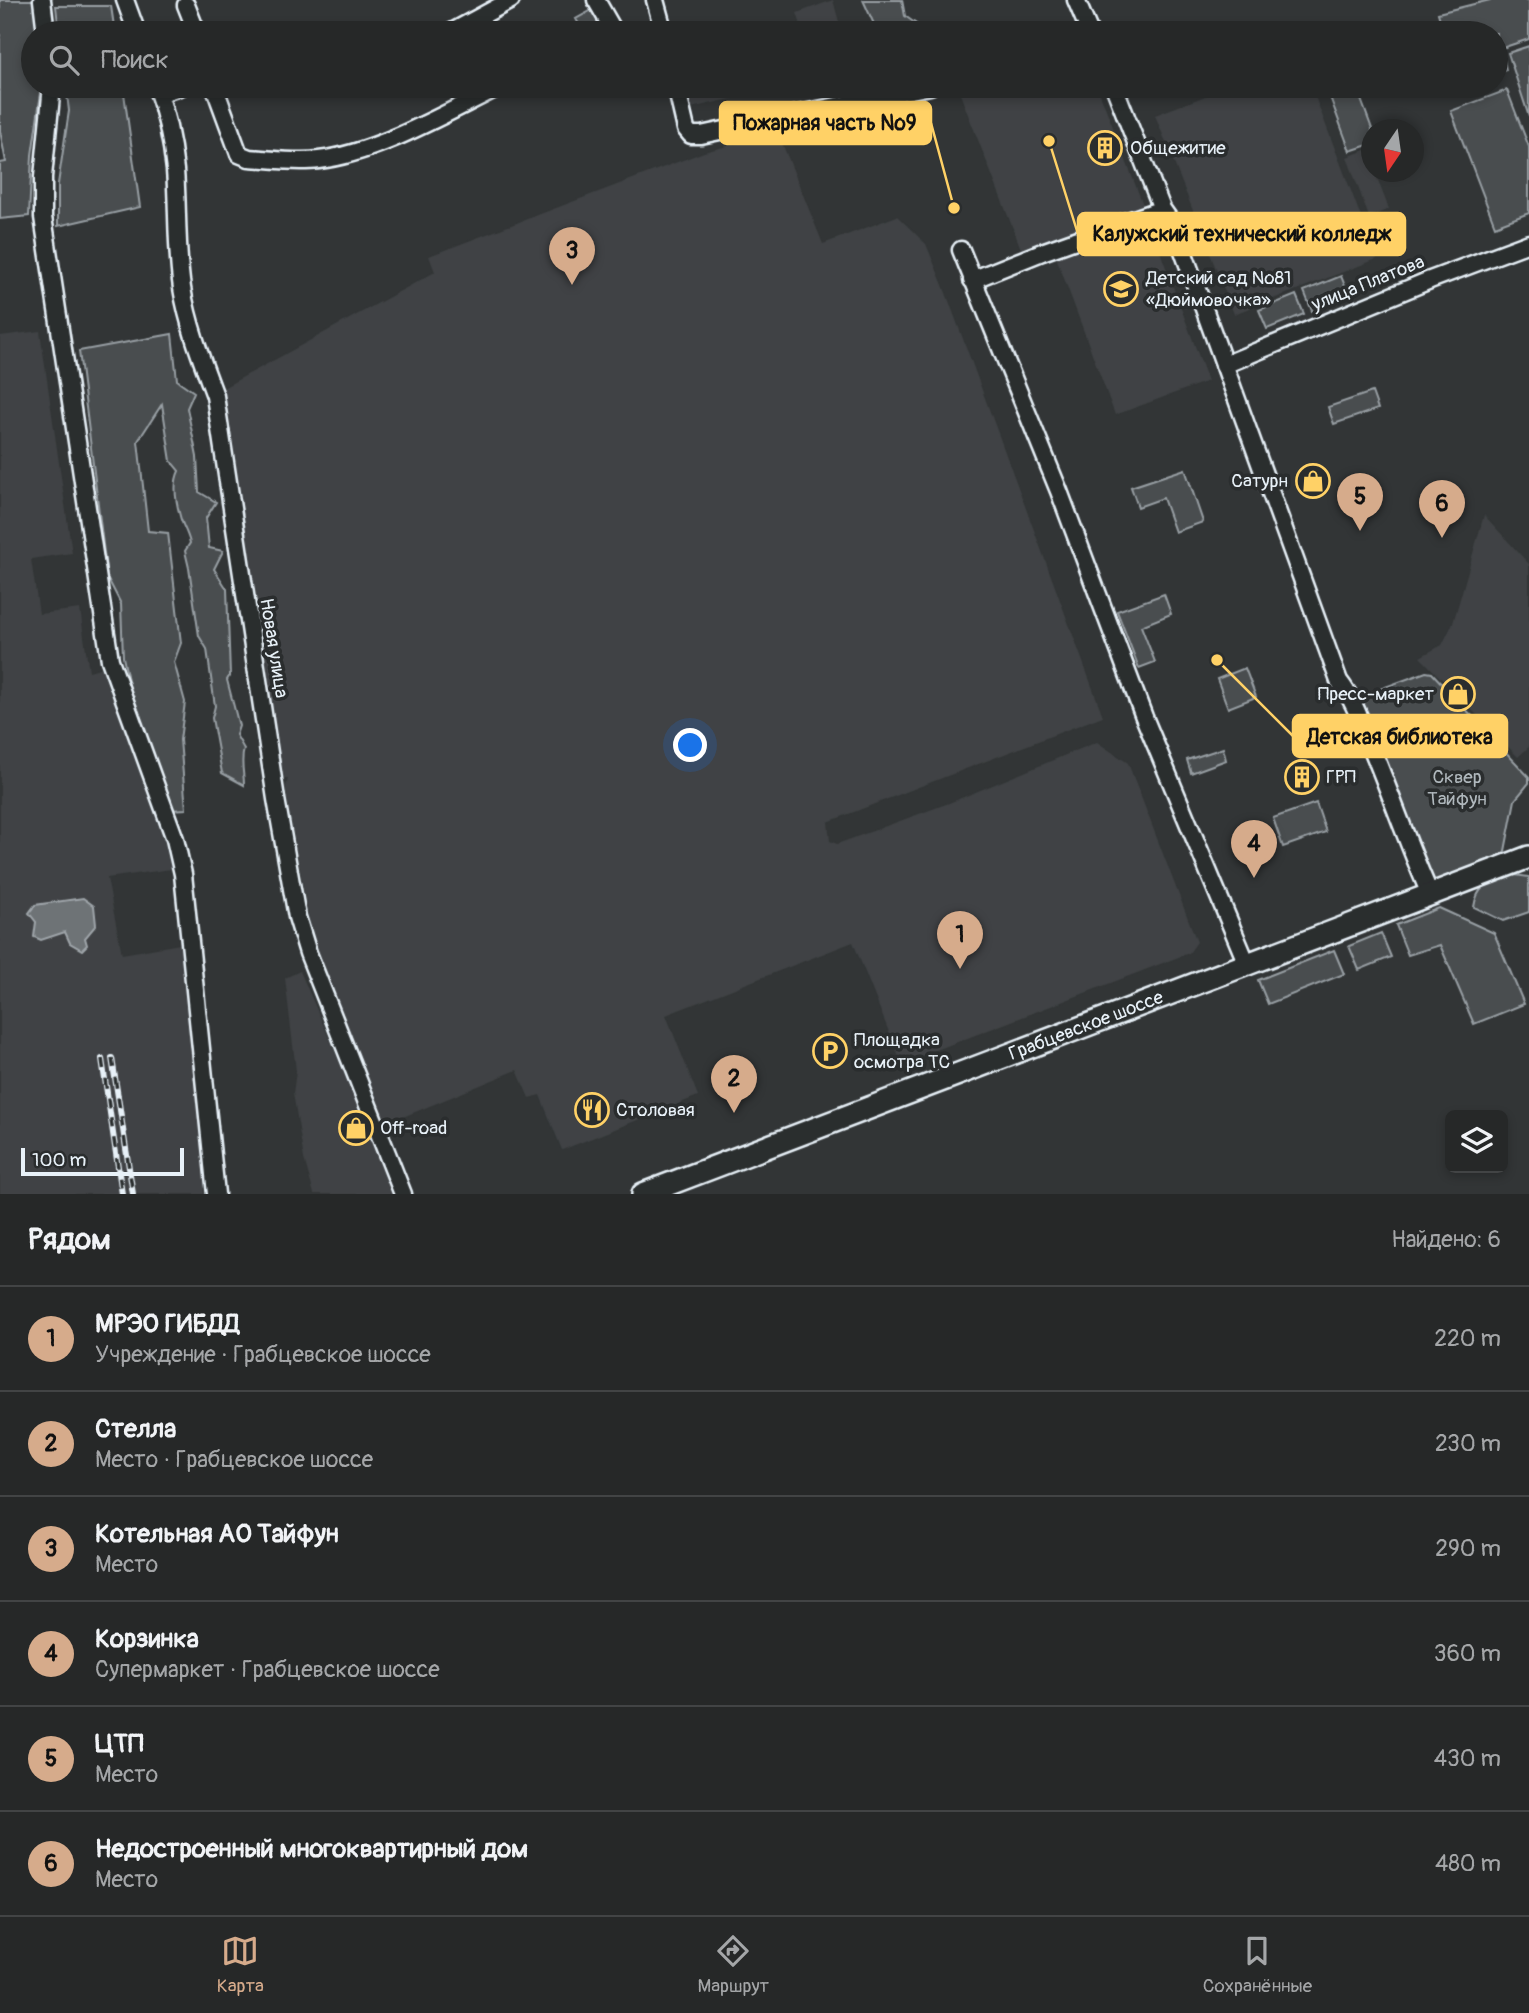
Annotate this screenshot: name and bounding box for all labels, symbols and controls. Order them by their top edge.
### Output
search box [21,21,1508,98]
icon: search [45,41,83,79]
text: Поиск [101,44,169,76]
callout: Пожарная часть №9 [720,102,931,144]
text: Пожарная часть №9 [733,110,917,137]
north arrow [1361,119,1424,182]
building icon: Общежитие [1086,129,1124,167]
place label: Общежитие [1130,136,1226,160]
callout: Калужский технический колледж [1078,213,1405,255]
text: Калужский технический колледж [1092,221,1392,248]
pin: 3 [549,227,595,285]
street label: улица Платова [1307,249,1428,317]
place label: Детский сад №81 «Дюймовочка» [1145,266,1292,312]
school or university icon: Детский сад №81 «Дюймовочка» [1102,270,1140,308]
shop icon: Сатурн [1294,462,1332,500]
place label: Сатурн [1231,469,1288,493]
pin: 5 [1337,473,1383,531]
pin: 6 [1419,480,1465,538]
street label: Новая улица [254,596,294,700]
shop icon: Пресс-маркет [1439,675,1477,713]
place label: Пресс-маркет [1318,682,1434,706]
callout: Детская библиотека [1293,715,1507,757]
text: Детская библиотека [1305,724,1493,751]
your location [673,728,707,762]
building icon: ГРП [1283,758,1321,796]
place label: ГРП [1326,765,1356,789]
park label: Сквер Тайфун [1427,765,1487,811]
pin: 4 [1231,820,1277,878]
pin: 1 [937,911,983,969]
street label: Грабцевское шоссе [1005,985,1167,1066]
place label: Площадка осмотра ТС [854,1028,950,1074]
parking icon: Площадка осмотра ТС [811,1032,849,1070]
pin: 2 [711,1055,757,1113]
restaurant icon: Столовая [573,1091,611,1129]
place label: Столовая [616,1098,695,1122]
shop icon: Off-road [337,1109,375,1147]
map controls [1445,1110,1508,1173]
button: layers [1445,1110,1508,1173]
place label: Off-road [380,1116,447,1140]
scale bar [21,1145,184,1177]
text: 100 m [32,1148,86,1172]
text: Рядом [28,1221,111,1258]
text: Найдено: 6 [1391,1225,1501,1254]
text: МРЭО ГИБДД [95,1308,239,1340]
text: 1 [47,1324,56,1353]
text: 220 m [1434,1324,1501,1353]
text: Учреждение · Грабцевское шоссе [95,1340,431,1369]
text: Стелла [95,1413,176,1445]
text: 2 [45,1429,57,1458]
text: 230 m [1435,1429,1501,1458]
text: Место · Грабцевское шоссе [95,1445,373,1474]
text: Котельная АО Тайфун [95,1518,339,1550]
text: 3 [45,1534,57,1563]
text: 290 m [1435,1534,1501,1563]
text: Место [95,1550,158,1579]
text: Корзинка [95,1623,199,1655]
text: 4 [44,1639,58,1668]
text: 360 m [1434,1639,1501,1668]
text: Супермаркет · Грабцевское шоссе [95,1655,440,1684]
text: ЦТП [95,1728,144,1760]
text: 5 [45,1744,57,1773]
text: 430 m [1434,1744,1501,1773]
text: Место [95,1760,158,1789]
text: Недостроенный многоквартирный дом [95,1833,528,1865]
text: 6 [44,1849,58,1878]
text: 480 m [1435,1849,1501,1878]
text: Место [95,1865,158,1894]
tab: Карта [217,1932,264,1998]
tab: Маршрут [698,1932,769,1998]
tab: Сохранённые [1203,1932,1312,1998]

